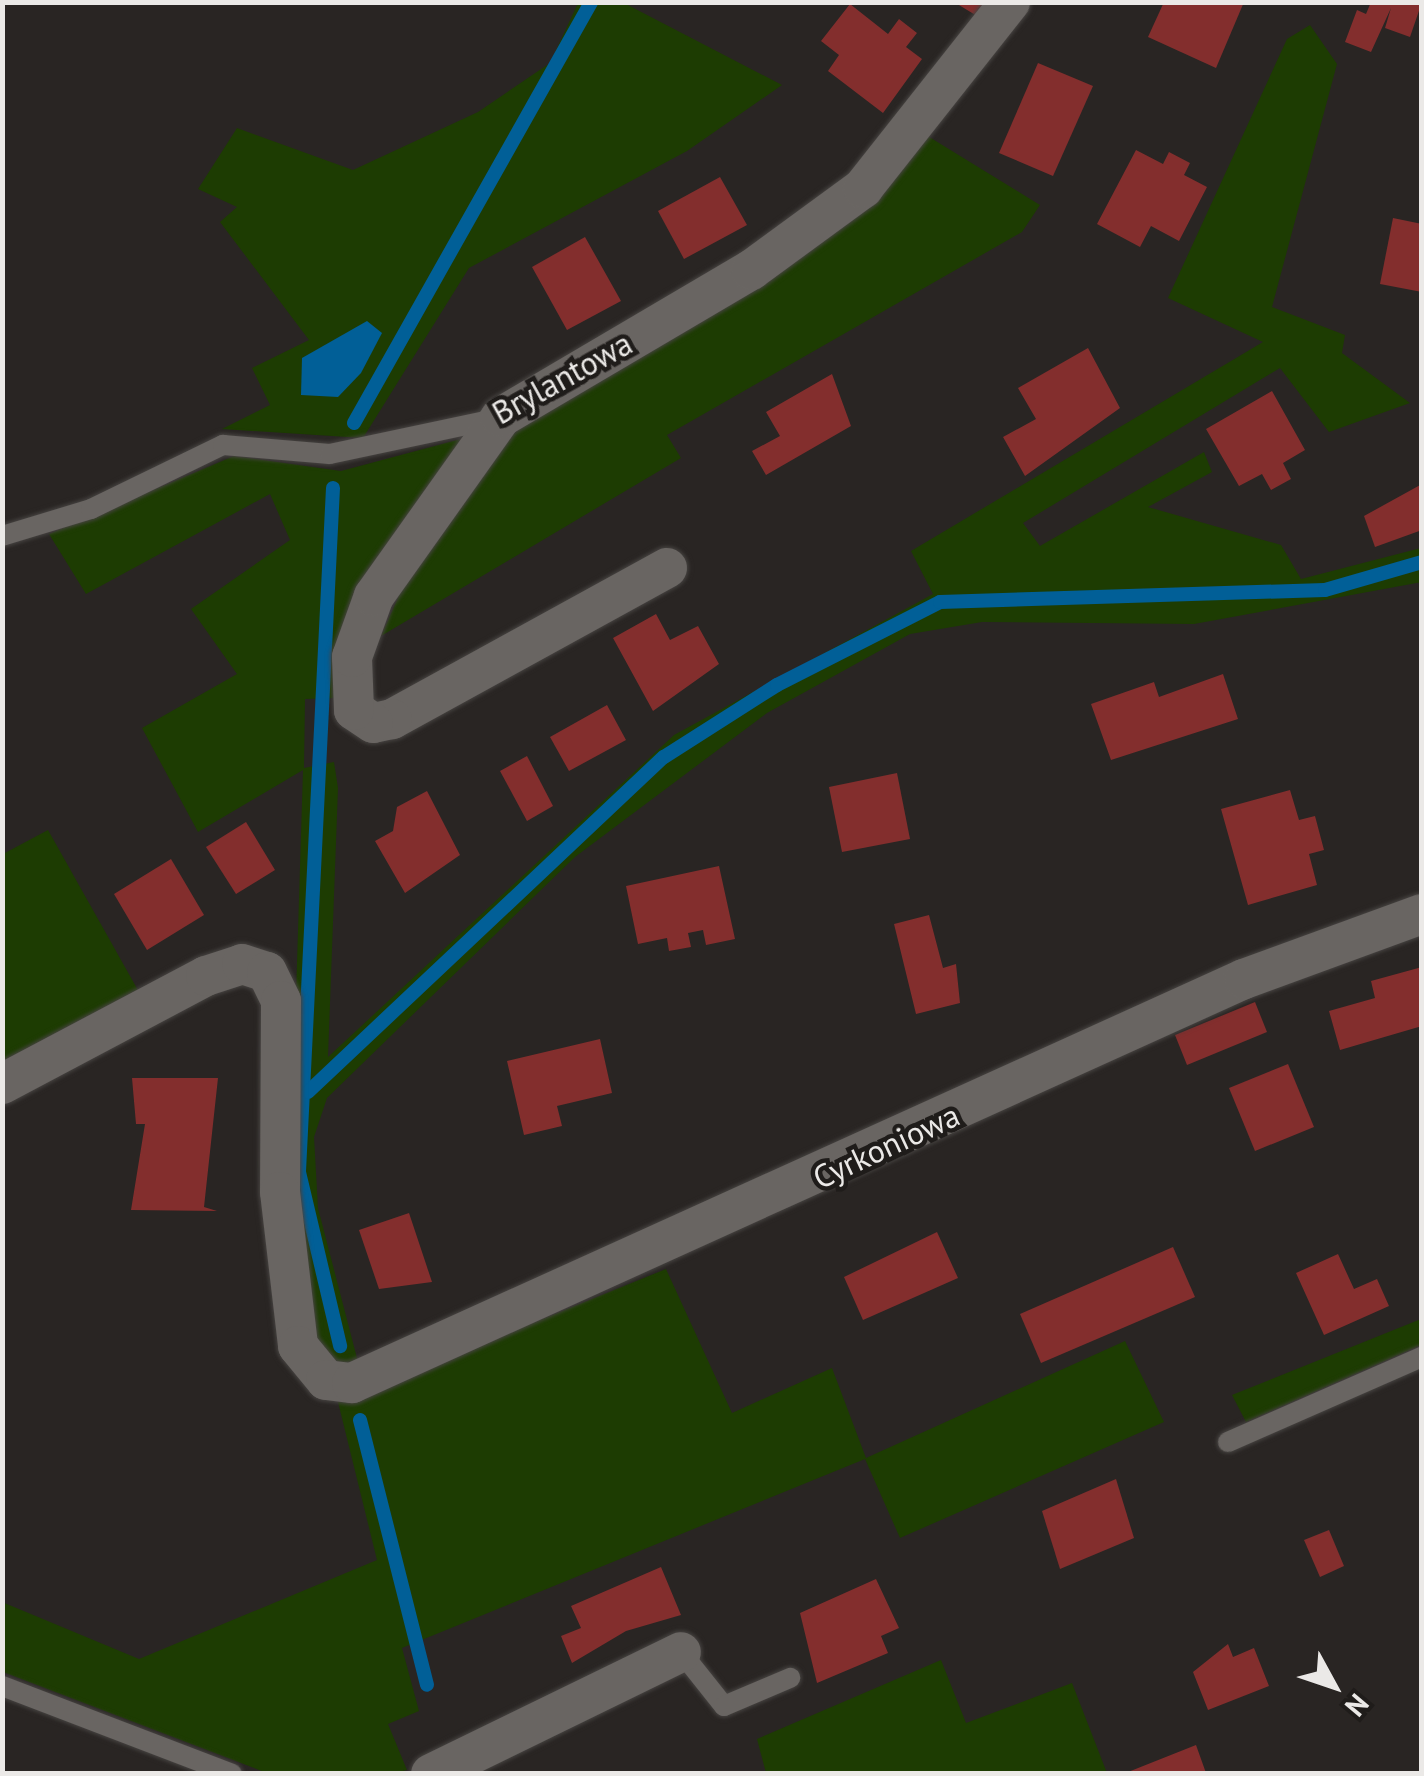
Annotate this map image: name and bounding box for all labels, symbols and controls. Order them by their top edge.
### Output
street label: Brylantowa [485,324,639,432]
street label: Cyrkoniowa [807,1095,965,1197]
north arrow [1284,1636,1384,1736]
text: N [1337,1687,1377,1725]

